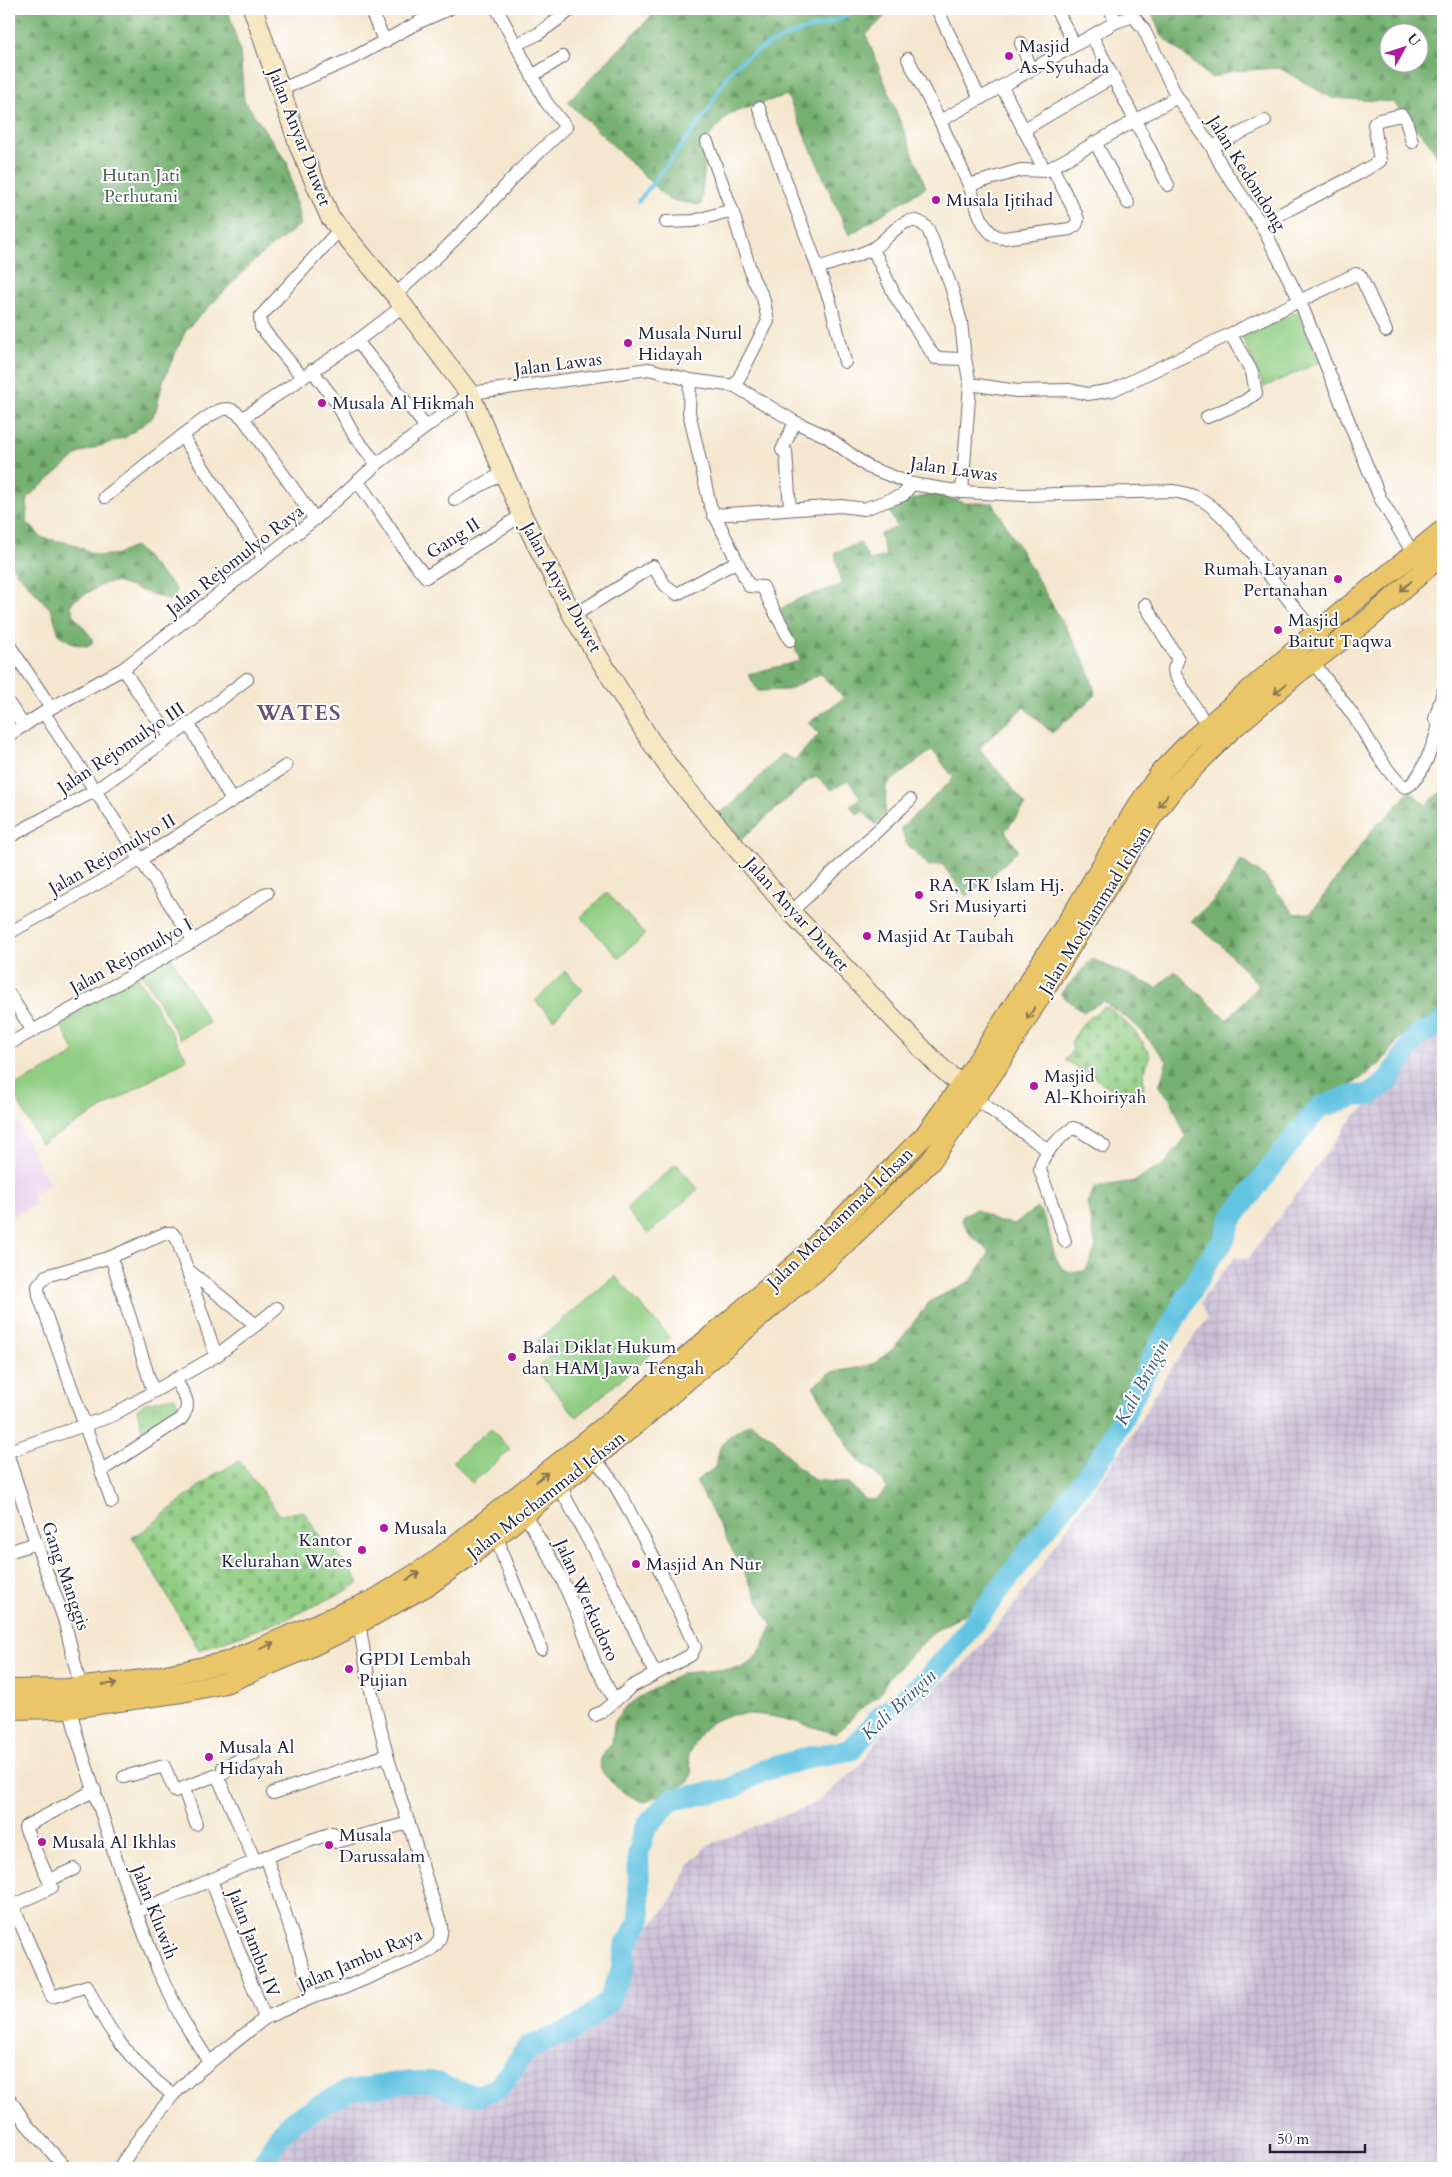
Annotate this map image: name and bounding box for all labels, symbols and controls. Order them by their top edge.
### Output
north arrow [1380,22,1430,72]
text: U [1403,29,1425,51]
place label: Masjid As-Syuhada [1019,34,1109,80]
marker: Masjid As-Syuhada [1003,50,1015,62]
street label: Jalan Anyar Duwet [261,62,337,210]
street label: Jalan Kedondong [1199,108,1293,237]
park label: Hutan Jati Perhutani [102,163,180,209]
place label: Musala Ijtihad [946,188,1053,213]
marker: Musala Ijtihad [930,194,942,206]
place label: Musala Nurul Hidayah [638,321,743,367]
marker: Musala Nurul Hidayah [622,337,634,349]
street label: Jalan Lawas [510,347,603,383]
place label: Musala Al Hikmah [332,391,475,416]
marker: Musala Al Hikmah [316,397,328,409]
street label: Jalan Lawas [906,451,999,488]
street label: Jalan Rejomulyo Raya [159,499,309,624]
street label: Gang II [422,512,485,565]
street label: Jalan Anyar Duwet [514,515,608,657]
place label: Rumah Layanan Pertanahan [1204,557,1329,603]
marker: Rumah Layanan Pertanahan [1332,573,1344,585]
one-way arrow [1400,580,1413,592]
place label: Masjid Baitut Taqwa [1288,608,1392,654]
marker: Masjid Baitut Taqwa [1272,624,1284,636]
one-way arrow [1274,683,1287,694]
street label: Jalan Rejomulyo III [50,696,190,802]
district label: WATES [255,698,342,728]
one-way arrow [1158,794,1169,807]
street label: Jalan Rejomulyo II [42,808,180,902]
street label: Jalan Mochammad Ichsan [1032,820,1158,1002]
street label: Jalan Anyar Duwet [737,850,855,977]
place label: RA, TK Islam Hj. Sri Musiyarti [929,873,1064,919]
marker: RA, TK Islam Hj. Sri Musiyarti [913,889,925,901]
street label: Jalan Rejomulyo I [63,912,197,1002]
place label: Masjid At Taubah [877,924,1014,949]
marker: Masjid At Taubah [861,930,873,942]
one-way arrow [1025,1005,1035,1019]
place label: Masjid Al-Khoiriyah [1044,1064,1146,1110]
marker: Masjid Al-Khoiriyah [1028,1080,1040,1092]
street label: Jalan Mochammad Ichsan [759,1141,920,1297]
water label: Kali Bringin [1108,1334,1176,1430]
place label: Balai Diklat Hukum dan HAM Jawa Tengah [522,1335,704,1381]
marker: Balai Diklat Hukum dan HAM Jawa Tengah [506,1351,518,1363]
street label: Jalan Mochammad Ichsan [460,1425,631,1567]
one-way arrow [535,1471,548,1482]
place label: Musala [394,1516,447,1541]
street label: Gang Manggis [35,1518,96,1634]
marker: Musala [378,1522,390,1534]
place label: Kantor Kelurahan Wates [221,1528,352,1574]
street label: Jalan Werkudoro [547,1533,625,1665]
marker: Kantor Kelurahan Wates [356,1544,368,1556]
place label: Masjid An Nur [646,1552,761,1577]
marker: Masjid An Nur [630,1558,642,1570]
one-way arrow [405,1570,419,1580]
one-way arrow [259,1641,274,1650]
place label: GPDI Lembah Pujian [359,1647,471,1693]
marker: GPDI Lembah Pujian [343,1663,355,1675]
water label: Kali Bringin [856,1663,942,1746]
one-way arrow [101,1679,117,1689]
place label: Musala Al Hidayah [219,1735,295,1781]
marker: Musala Al Hidayah [203,1751,215,1763]
place label: Musala Darussalam [339,1823,426,1869]
place label: Musala Al Ikhlas [52,1830,176,1855]
marker: Musala Al Ikhlas [36,1836,48,1848]
marker: Musala Darussalam [323,1839,335,1851]
street label: Jalan Kluwih [124,1859,184,1963]
street label: Jalan Jambu IV [220,1883,286,2002]
street label: Jalan Jambu Raya [292,1922,426,1998]
scale bar [1270,2122,1364,2154]
text: 50 m [1277,2129,1309,2149]

